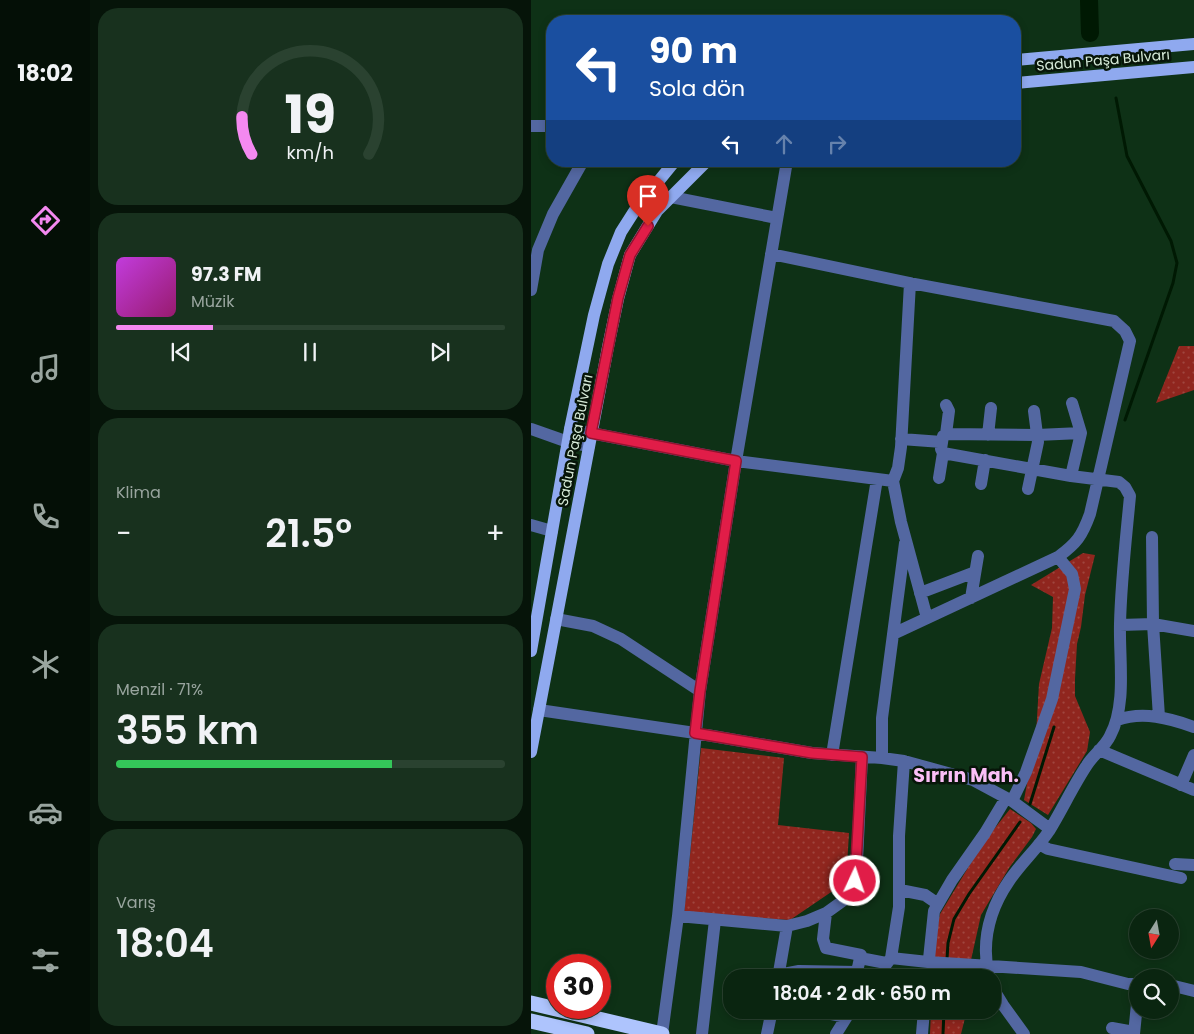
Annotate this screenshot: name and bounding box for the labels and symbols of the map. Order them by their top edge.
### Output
street label: Sadun Paşa Bulvarı [1035,44,1171,76]
pin [627,175,669,226]
street label: Sadun Paşa Bulvarı [552,372,598,508]
district label: Sırrın Mah. [913,762,1019,789]
position arrow [828,854,880,906]
north arrow [1129,909,1179,959]
speed limit sign: 30 [546,954,611,1019]

